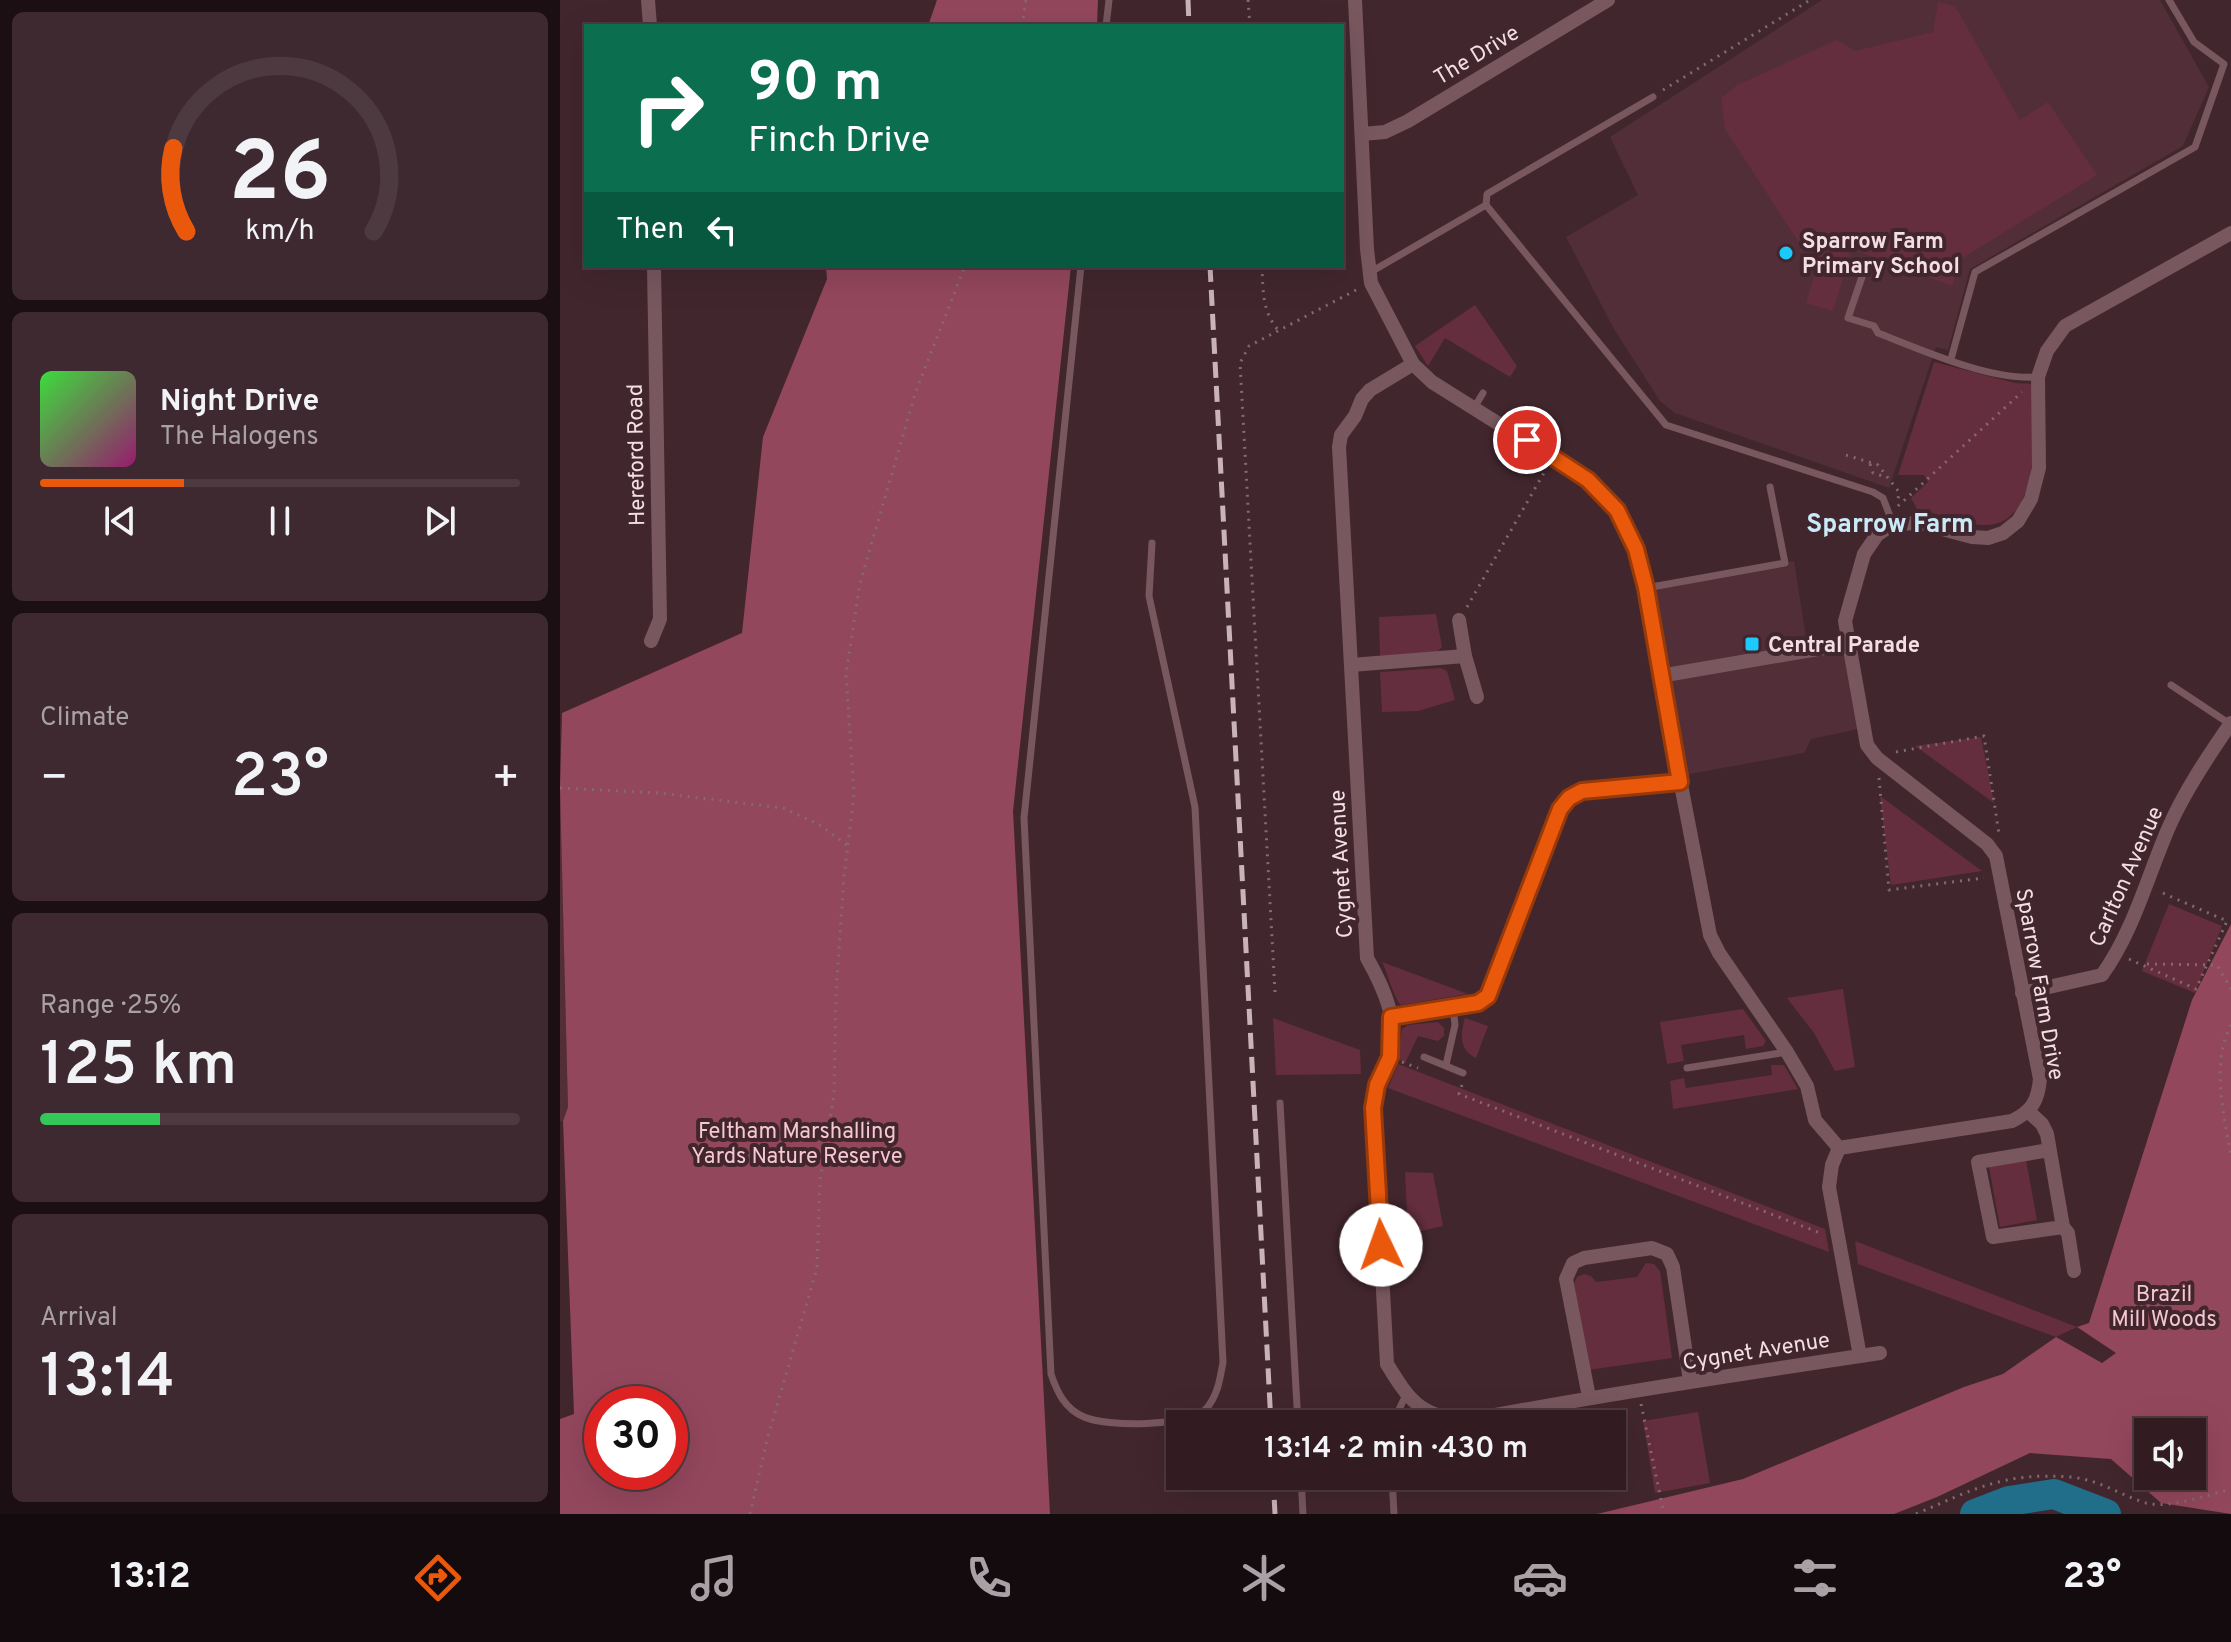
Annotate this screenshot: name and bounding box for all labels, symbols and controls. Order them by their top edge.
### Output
street label: The Drive [1430,20,1525,92]
text: 90 m [748,50,883,120]
icon: right [616,56,720,160]
text: Finch Drive [748,119,930,165]
text: 26 [229,125,331,230]
icon: left [700,208,744,252]
text: Then [616,212,684,249]
text: km/h [245,214,315,250]
place label: Sparrow Farm Primary School [1802,229,1960,281]
marker: Sparrow Farm Primary School [1777,244,1795,262]
text: Night Drive [160,384,319,421]
street label: Hereford Road [623,384,652,526]
pin [1493,406,1561,474]
icon: arrive [1505,418,1549,462]
text: The Halogens [160,421,319,454]
icon: previous [98,499,142,543]
icon: pause [258,499,302,543]
icon: next [418,499,462,543]
district label: Sparrow Farm [1806,509,1974,542]
place label: Central Parade [1768,633,1920,660]
marker: Central Parade [1743,635,1761,653]
text: Climate [40,702,129,735]
text: 23° [231,742,329,818]
text: − [40,752,68,808]
text: + [492,752,520,808]
street label: Cygnet Avenue [1325,789,1360,939]
street label: Carlton Avenue [2084,803,2170,951]
street label: Sparrow Farm Drive [2008,887,2069,1082]
text: Range · 25% [40,990,181,1023]
text: 125 km [40,1030,237,1106]
park label: Feltham Marshalling Yards Nature Reserve [691,1119,903,1171]
position arrow [1339,1203,1423,1287]
park label: Brazil Mill Woods [2111,1282,2217,1334]
text: Arrival [40,1302,118,1335]
street label: Cygnet Avenue [1681,1328,1832,1377]
text: 13:14 [40,1342,175,1418]
speed limit sign: 30 [584,1386,688,1490]
map controls [2134,1418,2206,1490]
button: sound [2134,1418,2206,1490]
text: 13:14 · 2 min · 430 m [1264,1431,1528,1468]
icon: directions [410,1550,466,1606]
icon: music [686,1550,742,1606]
icon: phone [961,1550,1017,1606]
icon: climate [1236,1550,1292,1606]
icon: car [1512,1550,1568,1606]
icon: filters [1787,1550,1843,1606]
text: 13:12 [110,1555,191,1601]
text: 23° [2063,1555,2121,1601]

